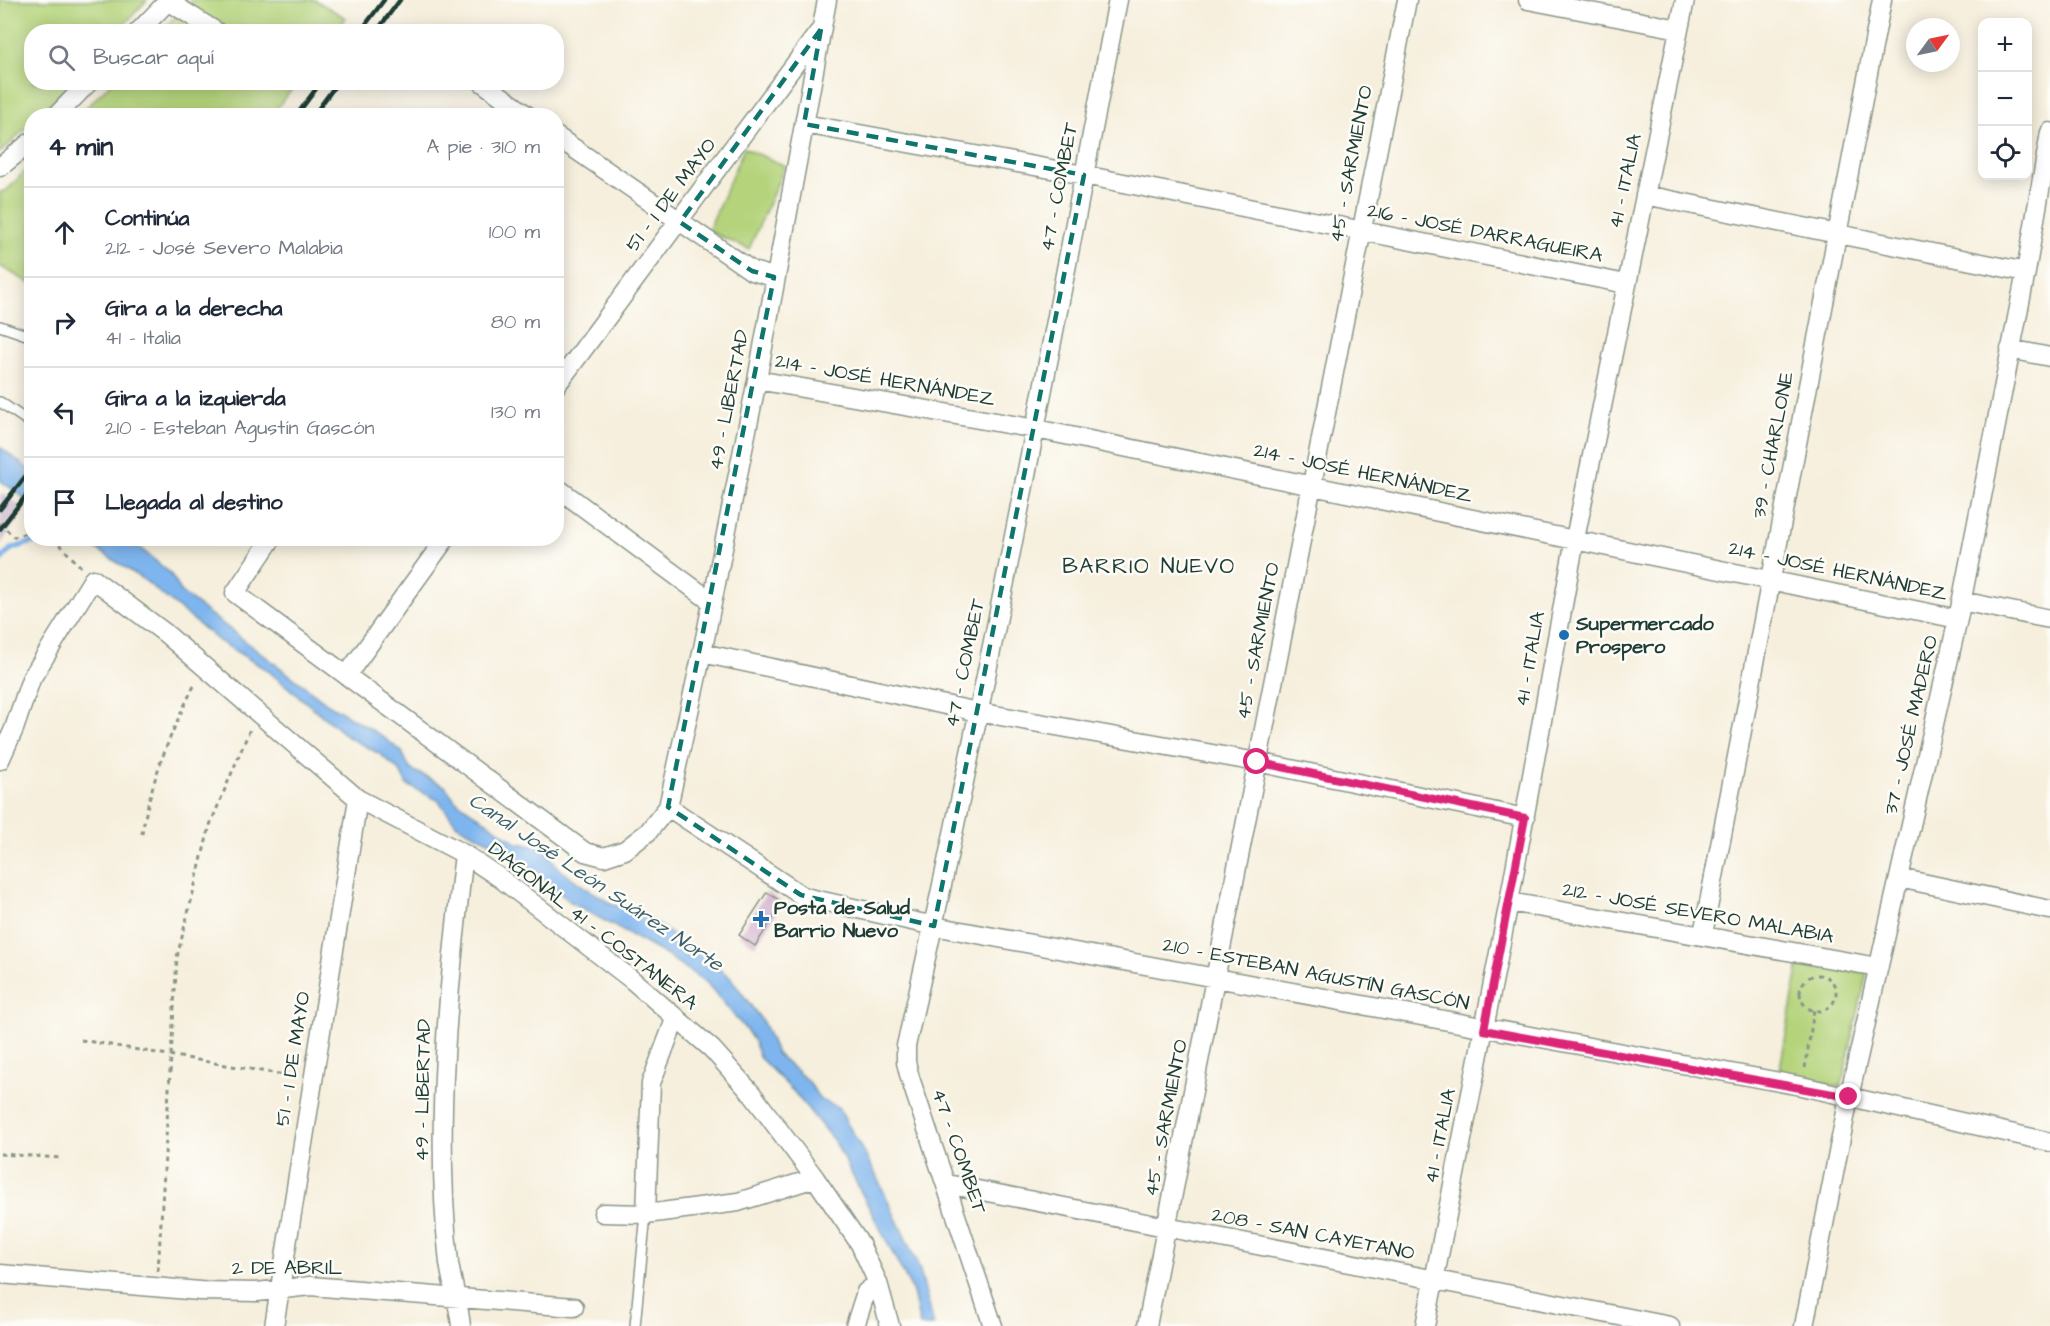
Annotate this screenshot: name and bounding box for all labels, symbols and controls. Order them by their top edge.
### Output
north arrow [1906,18,1960,72]
map controls [1978,18,2032,180]
button: + [1978,18,2032,72]
search box [24,24,564,90]
icon: search [45,41,78,74]
text: Buscar aquí [93,42,214,73]
button: − [1978,72,2032,126]
street label: 45 - SARMIENTO [1322,83,1380,245]
street label: 47 - COMBET [1033,120,1085,254]
button: locate [1978,126,2032,180]
text: 4 min [48,129,113,165]
street label: 41 - ITALIA [1601,131,1649,231]
street label: 51 - 1 DE MAYO [619,132,723,258]
text: A pie · 310 m [426,133,540,161]
street label: 216 - JOSÉ DARRAGUEIRA [1365,196,1605,270]
text: Continúa [105,203,190,234]
icon: ahead [48,216,81,249]
text: 100 m [489,218,540,246]
text: 212 - José Severo Malabia [105,234,343,262]
text: Gira a la derecha [105,293,282,324]
icon: right [48,306,81,339]
text: 80 m [491,308,540,336]
text: 41 - Italia [105,324,181,352]
street label: 49 - LIBERTAD [702,327,756,473]
street label: 214 - JOSÉ HERNÁNDEZ [773,347,998,413]
street label: 39 - CHARLONE [1745,369,1801,521]
text: Gira a la izquierda [105,383,286,414]
icon: left [48,396,81,429]
text: 130 m [491,398,540,426]
text: 210 - Esteban Agustín Gascón [105,414,374,442]
street label: 214 - JOSÉ HERNÁNDEZ [1251,436,1475,510]
icon: arrive [48,486,81,519]
text: Llegada al destino [105,487,283,518]
street label: 214 - JOSÉ HERNÁNDEZ [1726,534,1950,608]
district label: BARRIO NUEVO [1062,551,1236,582]
street label: 45 - SARMIENTO [1229,560,1287,722]
street label: 47 - COMBET [938,596,992,730]
street label: 41 - ITALIA [1508,609,1552,709]
place label: Supermercado Prospero [1575,610,1715,661]
marker: Supermercado Prospero [1557,628,1571,642]
street label: 37 - JOSÉ MADERO [1877,633,1945,817]
route start [1243,748,1269,774]
water label: Canal José León Suárez Norte [463,786,730,979]
street label: DIAGONAL 41 - COSTANERA [482,835,704,1017]
street label: 212 - JOSÉ SEVERO MALABIA [1560,875,1836,951]
place label: Posta de Salud Barrio Nuevo [774,894,911,945]
marker: Posta de Salud Barrio Nuevo [752,910,770,928]
street label: 210 - ESTEBAN AGUSTÍN GASCÓN [1160,931,1472,1017]
street label: 51 - 1 DE MAYO [269,990,317,1128]
street label: 49 - LIBERTAD [408,1018,438,1162]
street label: 45 - SARMIENTO [1137,1037,1195,1199]
route end [1835,1083,1861,1109]
street label: 47 - COMBET [924,1085,994,1218]
street label: 41 - ITALIA [1417,1086,1463,1186]
street label: 208 - SAN CAYETANO [1209,1201,1417,1267]
street label: 2 DE ABRIL [232,1254,342,1282]

